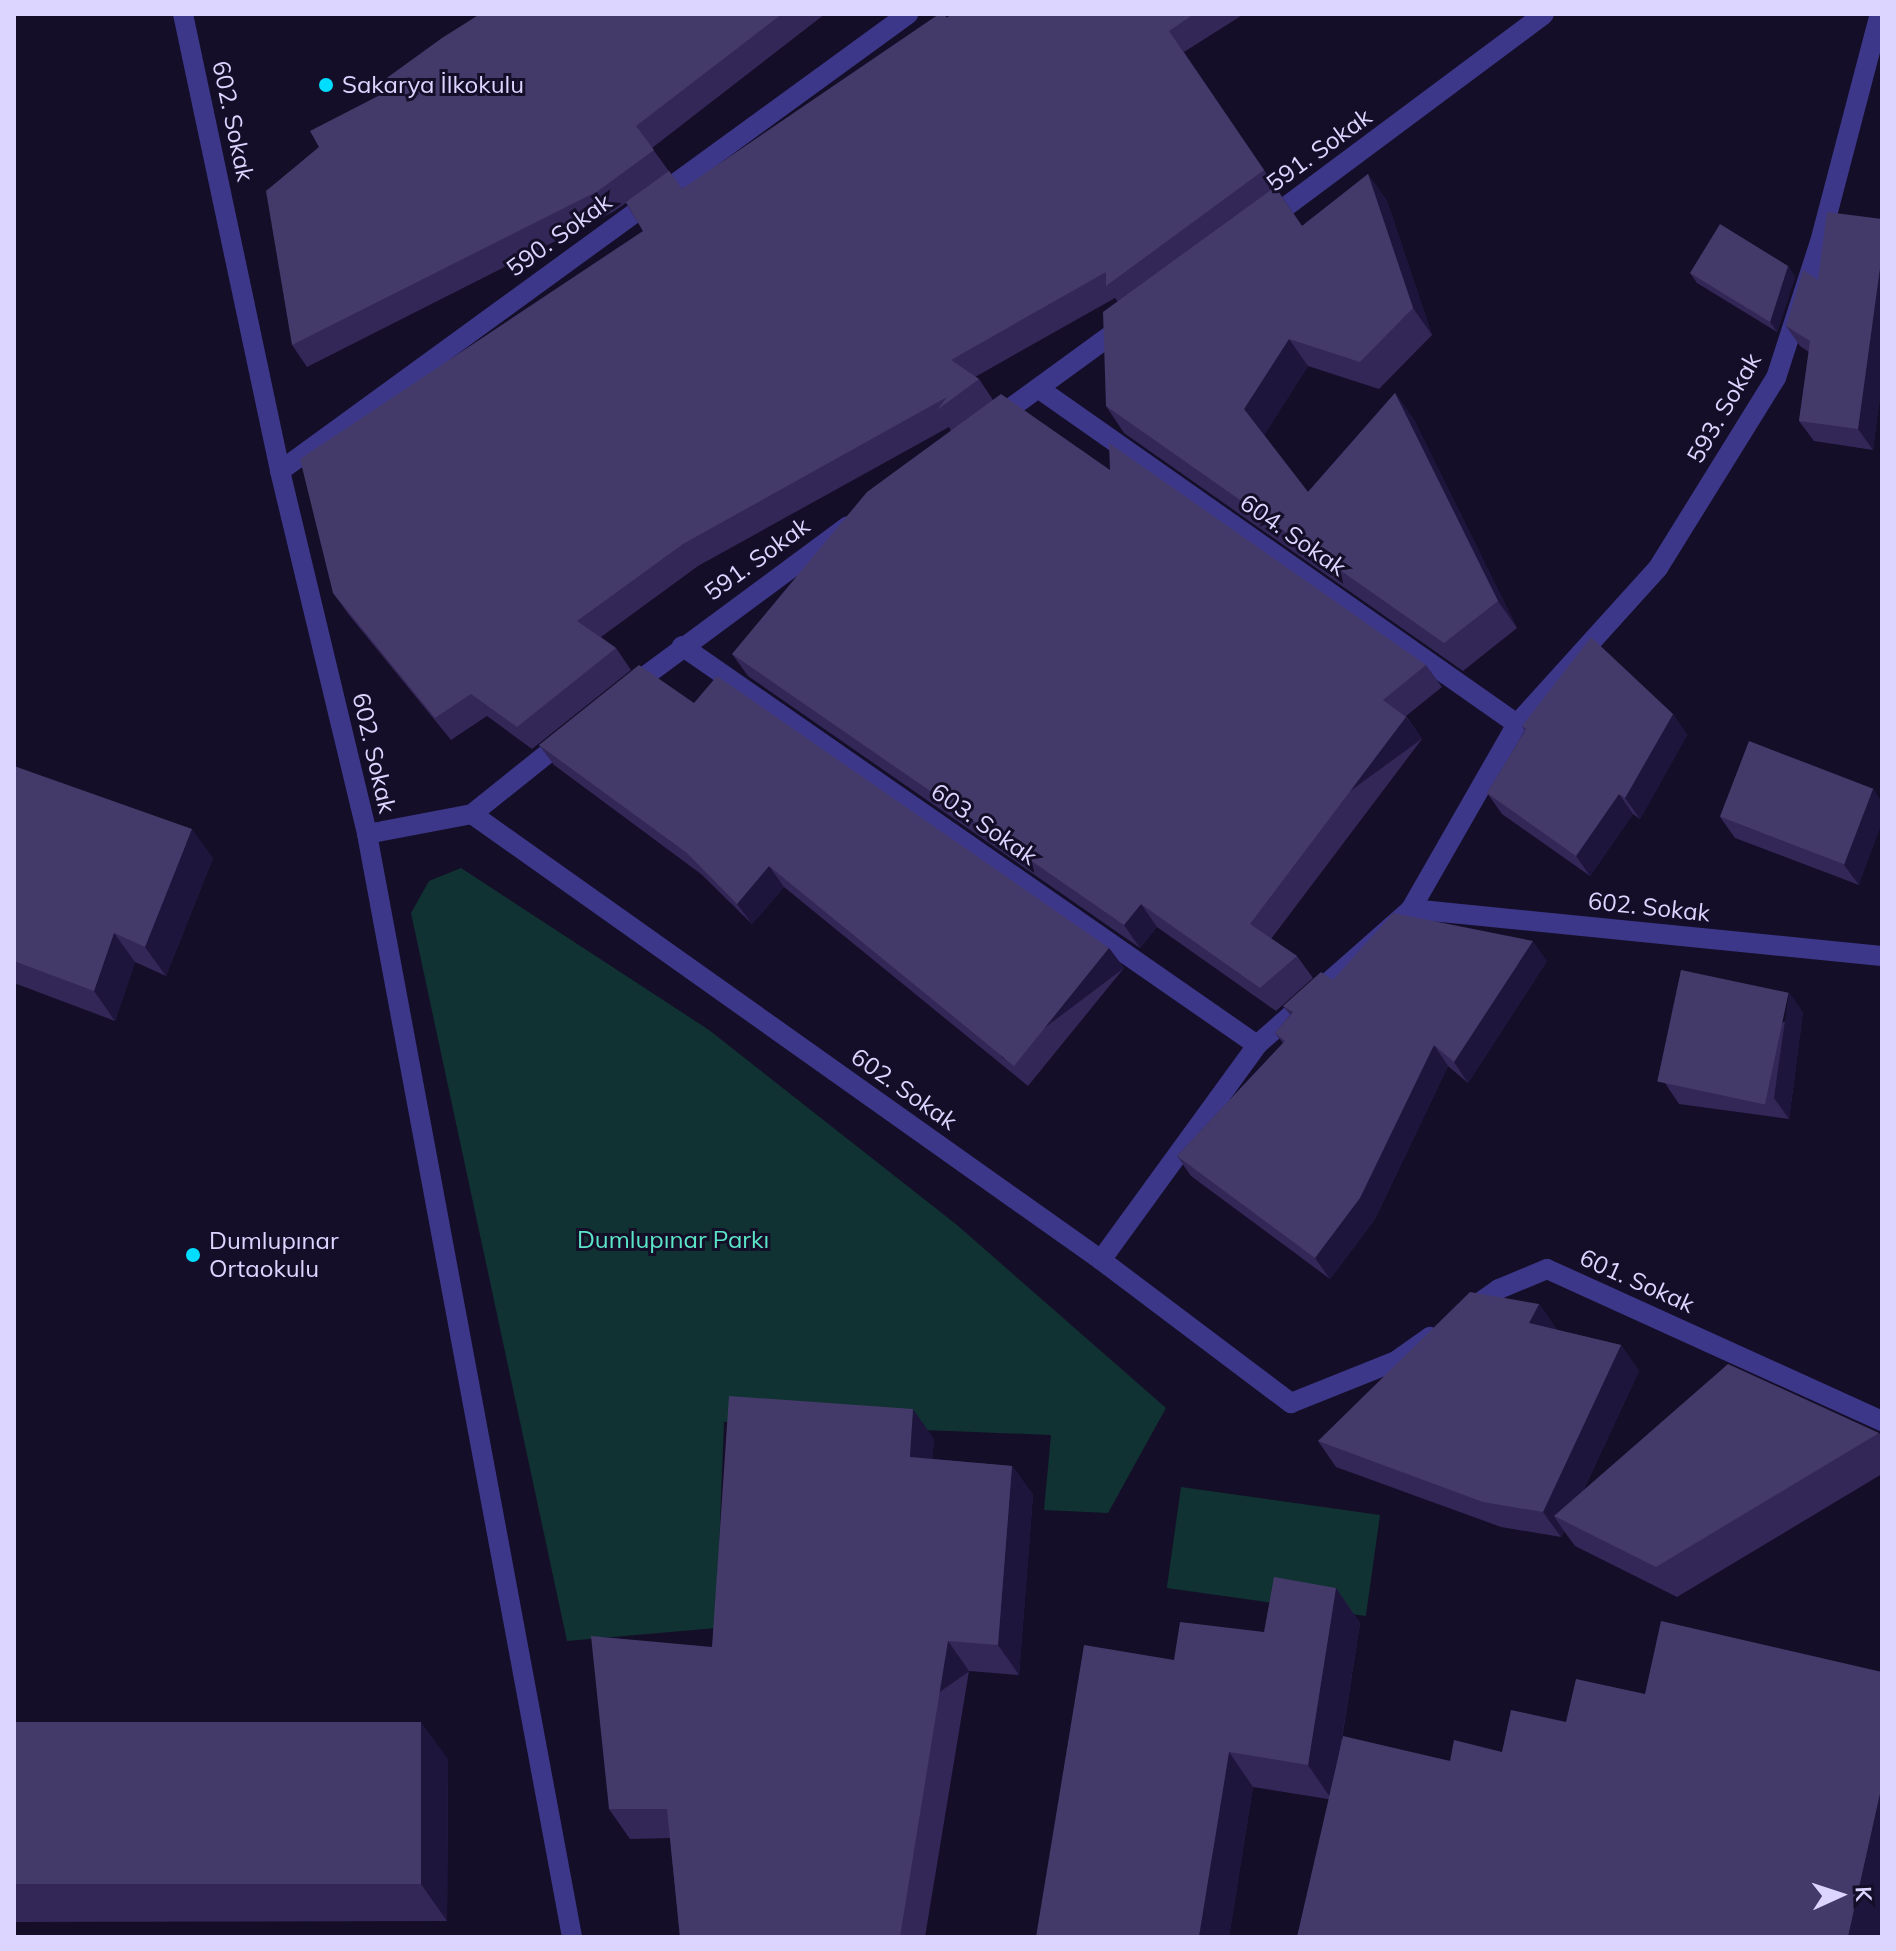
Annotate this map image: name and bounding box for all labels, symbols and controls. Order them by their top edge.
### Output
street label: 602. Sokak [206,58,260,184]
place label: Sakarya İlkokulu [342,71,524,99]
marker: Sakarya İlkokulu [317,76,335,94]
street label: 591. Sokak [1261,102,1377,198]
street label: 590. Sokak [501,187,617,283]
street label: 593. Sokak [1681,348,1767,468]
street label: 604. Sokak [1235,488,1351,582]
street label: 591. Sokak [699,511,815,607]
street label: 602. Sokak [346,690,402,816]
street label: 603. Sokak [926,777,1042,871]
street label: 602. Sokak [1587,886,1711,928]
street label: 602. Sokak [846,1042,962,1136]
park label: Dumlupınar Parkı [577,1226,769,1254]
place label: Dumlupınar Ortaokulu [209,1227,339,1283]
street label: 601. Sokak [1575,1243,1699,1319]
marker: Dumlupınar Ortaokulu [184,1246,202,1264]
north arrow [1800,1855,1880,1935]
text: K [1850,1886,1878,1902]

